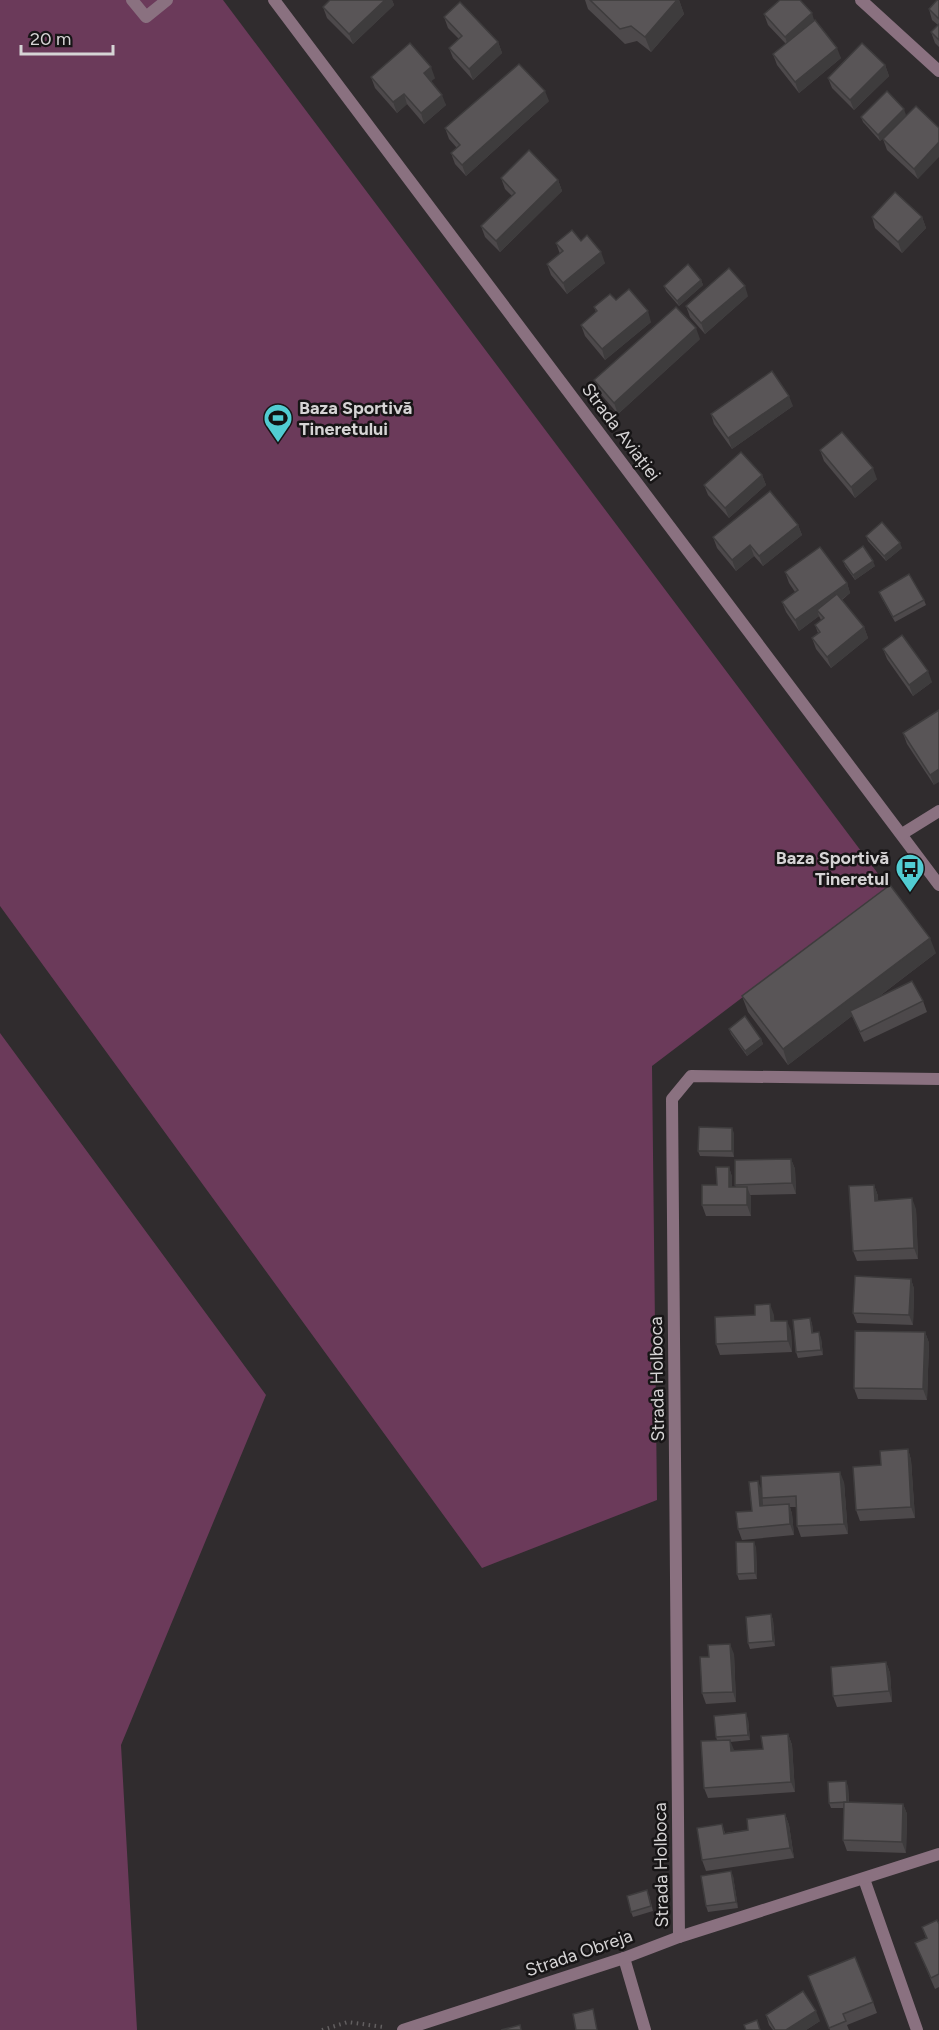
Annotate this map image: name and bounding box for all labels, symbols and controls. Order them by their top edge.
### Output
scale bar [21,18,112,56]
text: 20 m [30,28,71,50]
street label: Strada Aviației [577,379,665,485]
place label: Baza Sportivă Tineretului [299,397,412,440]
sports icon: Baza Sportivă Tineretului [262,402,294,444]
place label: Baza Sportivă Tineretul [776,847,889,890]
bus stop icon: Baza Sportivă Tineretul [894,852,926,894]
street label: Strada Holboca [645,1316,669,1442]
street label: Strada Holboca [649,1802,673,1928]
street label: Strada Obreja [523,1924,635,1982]

